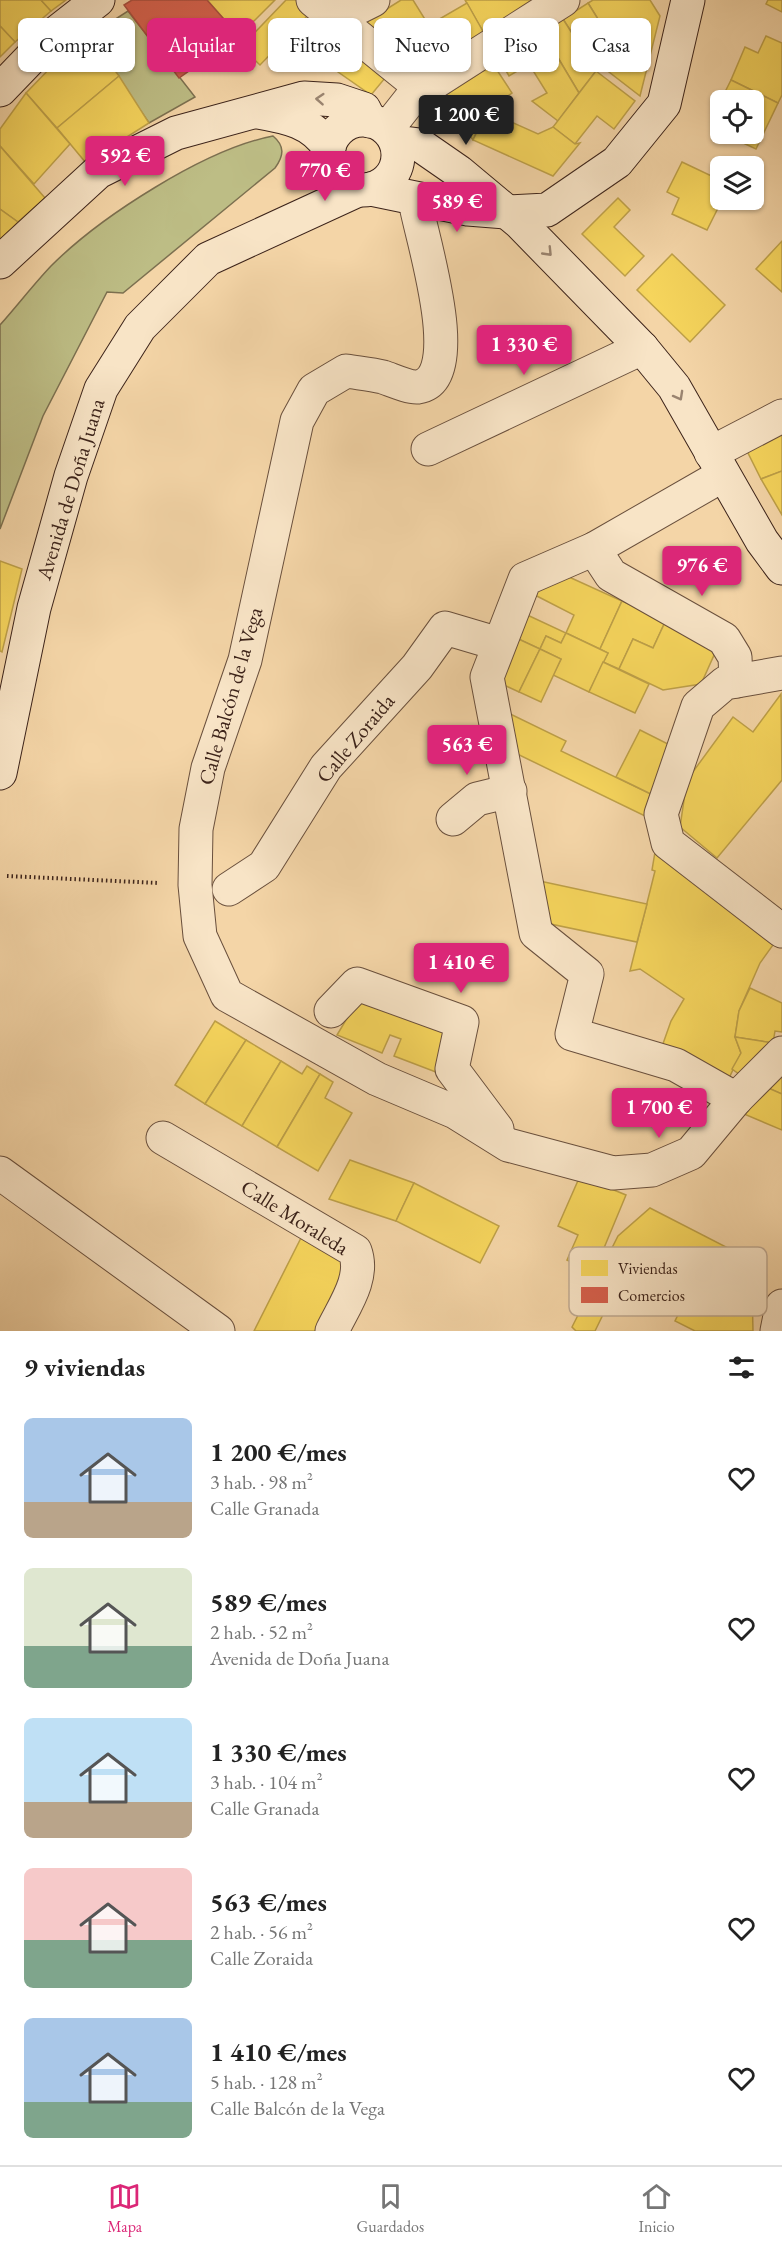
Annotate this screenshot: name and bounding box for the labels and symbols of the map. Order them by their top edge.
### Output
one-way arrow [316,93,325,106]
pin: 1 200 € [411,95,521,146]
pin: 592 € [83,136,167,187]
pin: 770 € [283,151,367,202]
pin: 589 € [415,182,499,233]
one-way arrow [541,246,552,256]
pin: 1 330 € [469,325,579,376]
one-way arrow [672,390,683,400]
street label: Avenida de Doña Juana [29,394,111,584]
pin: 976 € [660,546,744,597]
street label: Calle Balcón de la Vega [192,603,268,788]
street label: Calle Zoraida [310,687,401,788]
pin: 563 € [425,725,509,776]
pin: 1 410 € [406,943,516,994]
pin: 1 700 € [604,1088,714,1139]
street label: Calle Moraleda [236,1173,354,1261]
legend [569,1247,767,1316]
text: Viviendas [618,1258,678,1279]
text: Comercios [618,1285,685,1306]

